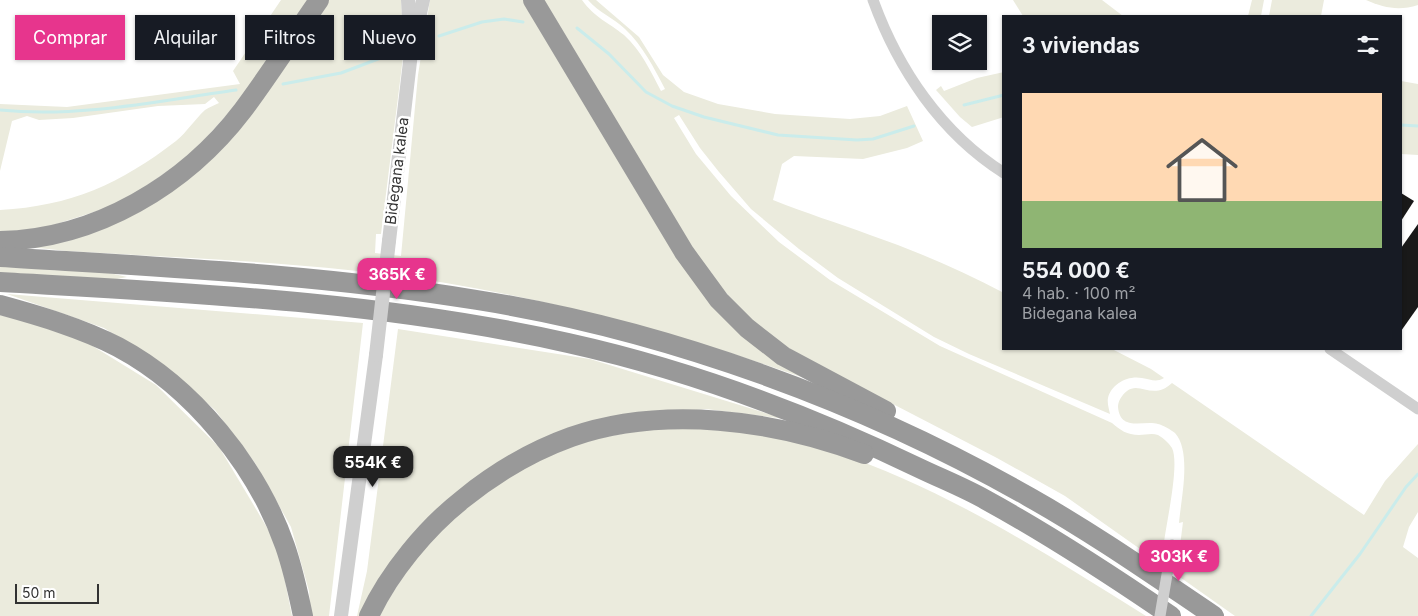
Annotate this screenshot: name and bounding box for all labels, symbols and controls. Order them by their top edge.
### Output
chip: Comprar [15,15,125,60]
chip: Alquilar [135,15,235,60]
chip: Filtros [245,15,334,60]
chip: Nuevo [344,15,435,60]
map controls [932,15,987,70]
button: layers [932,15,987,70]
icon: filters [1354,31,1382,59]
text: 3 viviendas [1022,33,1140,58]
street label: Bidegana kalea [380,116,413,226]
icon: home [1157,125,1247,215]
pin: 365K € [356,258,438,300]
text: 554 000 € [1022,258,1130,283]
text: 365K € [368,264,426,284]
text: 4 hab. · 100 m² [1022,283,1136,303]
text: Bidegana kalea [1022,303,1137,323]
pin: 554K € [332,446,414,488]
text: 554K € [344,452,402,472]
pin: 303K € [1138,540,1220,582]
text: 303K € [1150,546,1208,566]
scale bar [15,581,99,604]
text: 50 m [22,584,56,601]

